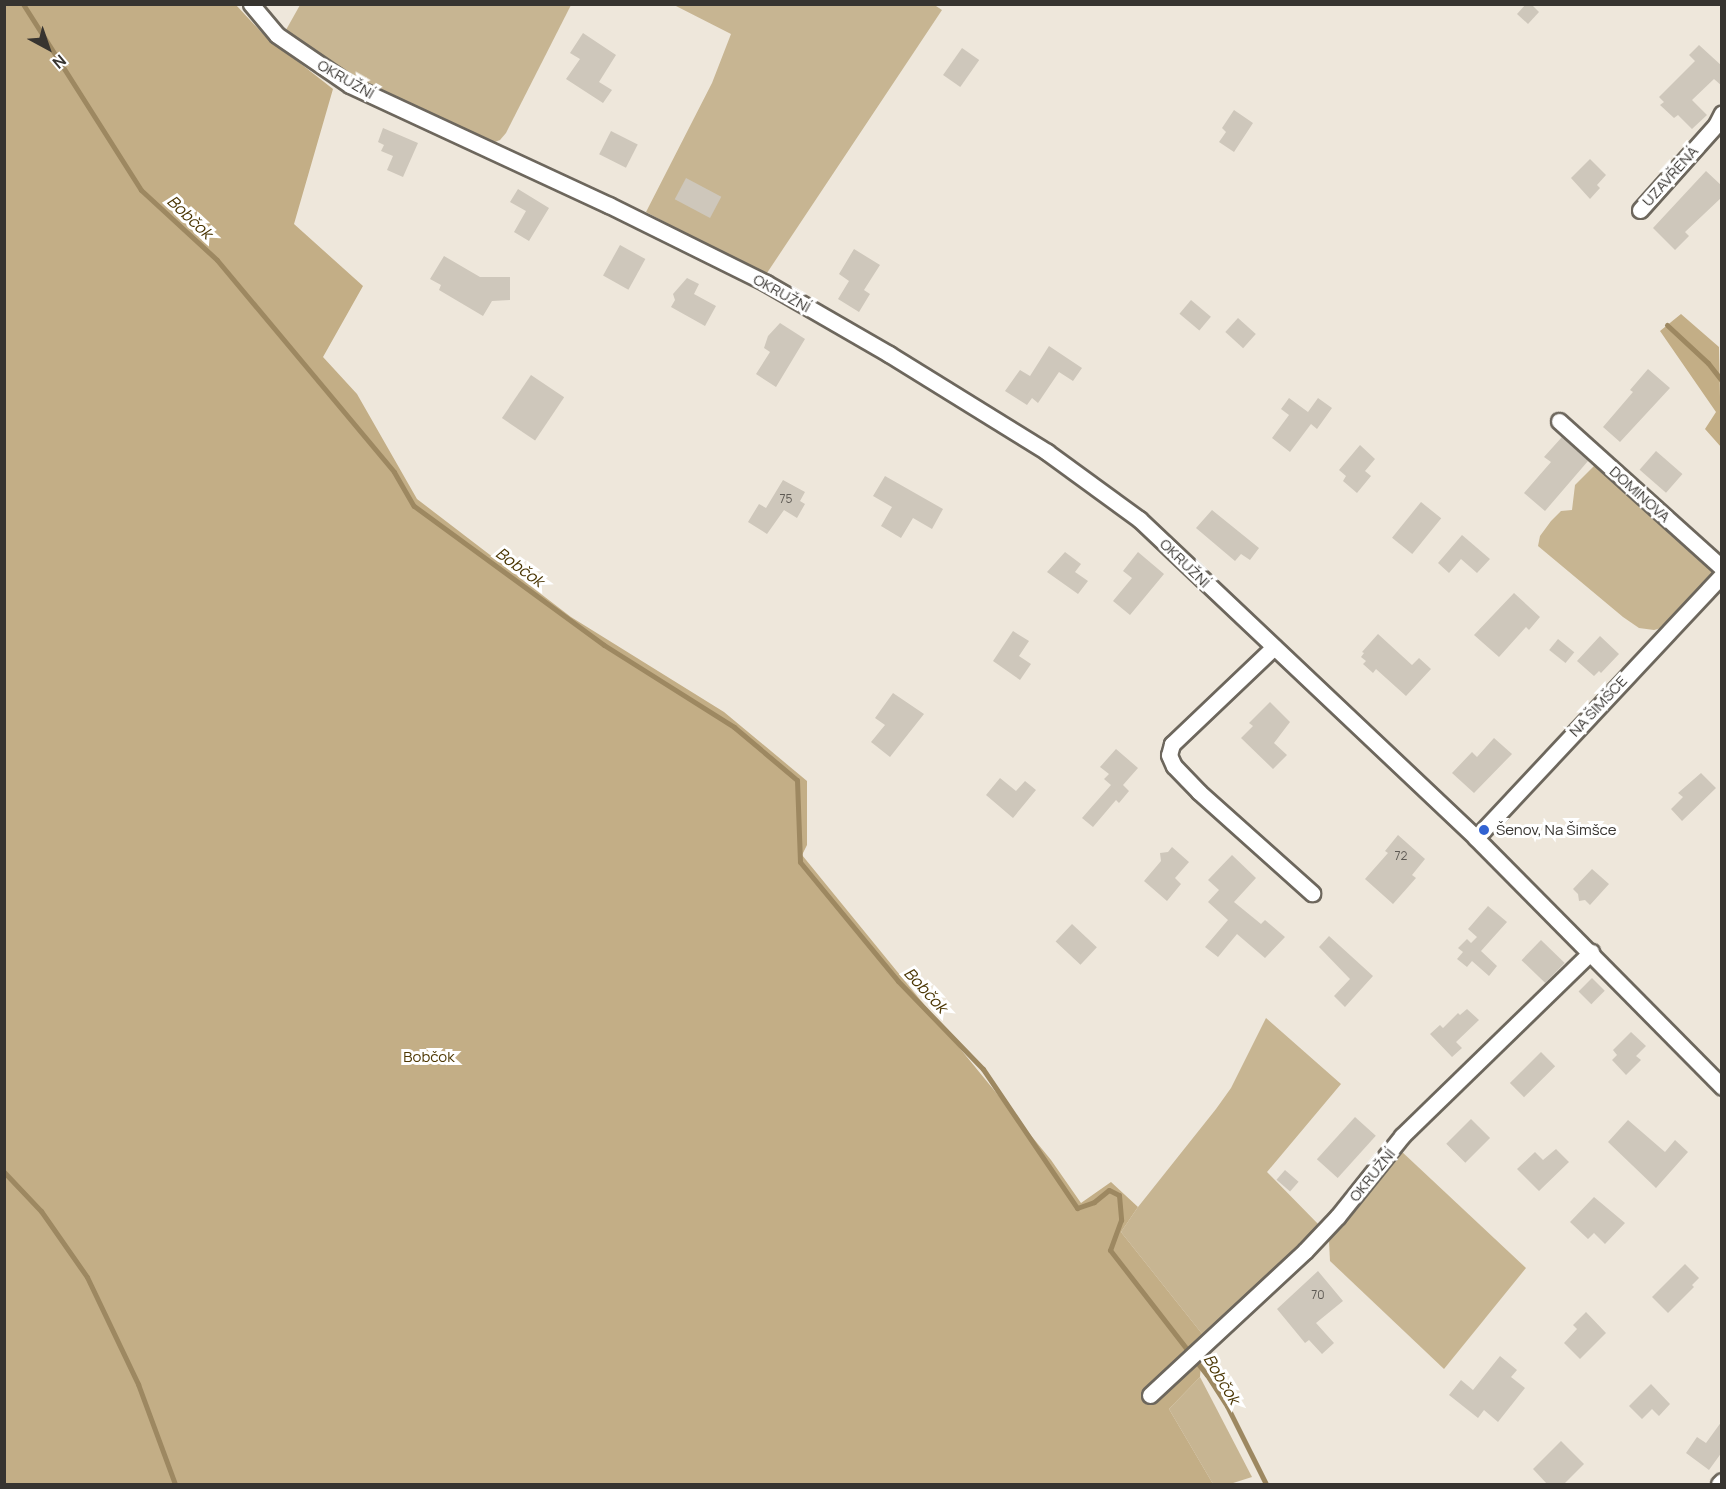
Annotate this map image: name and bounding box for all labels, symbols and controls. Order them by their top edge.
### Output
north arrow [18,18,78,78]
text: N [48,50,71,74]
street label: OKRUŽNÍ [314,56,378,102]
street label: UZAVŘENÁ [1638,142,1702,210]
water label: Bobčok [163,191,217,243]
street label: OKRUŽNÍ [750,270,814,316]
street label: DOMINOVA [1606,462,1674,526]
house number: 75 [780,492,792,506]
street label: OKRUŽNÍ [1156,535,1214,591]
water label: Bobčok [492,543,548,591]
street label: NA ŠIMŠCE [1565,672,1631,740]
place label: Šenov, Na Šimšce [1496,821,1616,839]
marker: Šenov, Na Šimšce [1477,823,1491,837]
house number: 72 [1395,849,1407,863]
water label: Bobčok [900,963,952,1017]
park label: Bobčok [403,1048,455,1066]
street label: OKRUŽNÍ [1345,1145,1399,1205]
house number: 70 [1311,1288,1325,1302]
water label: Bobčok [1200,1351,1244,1407]

